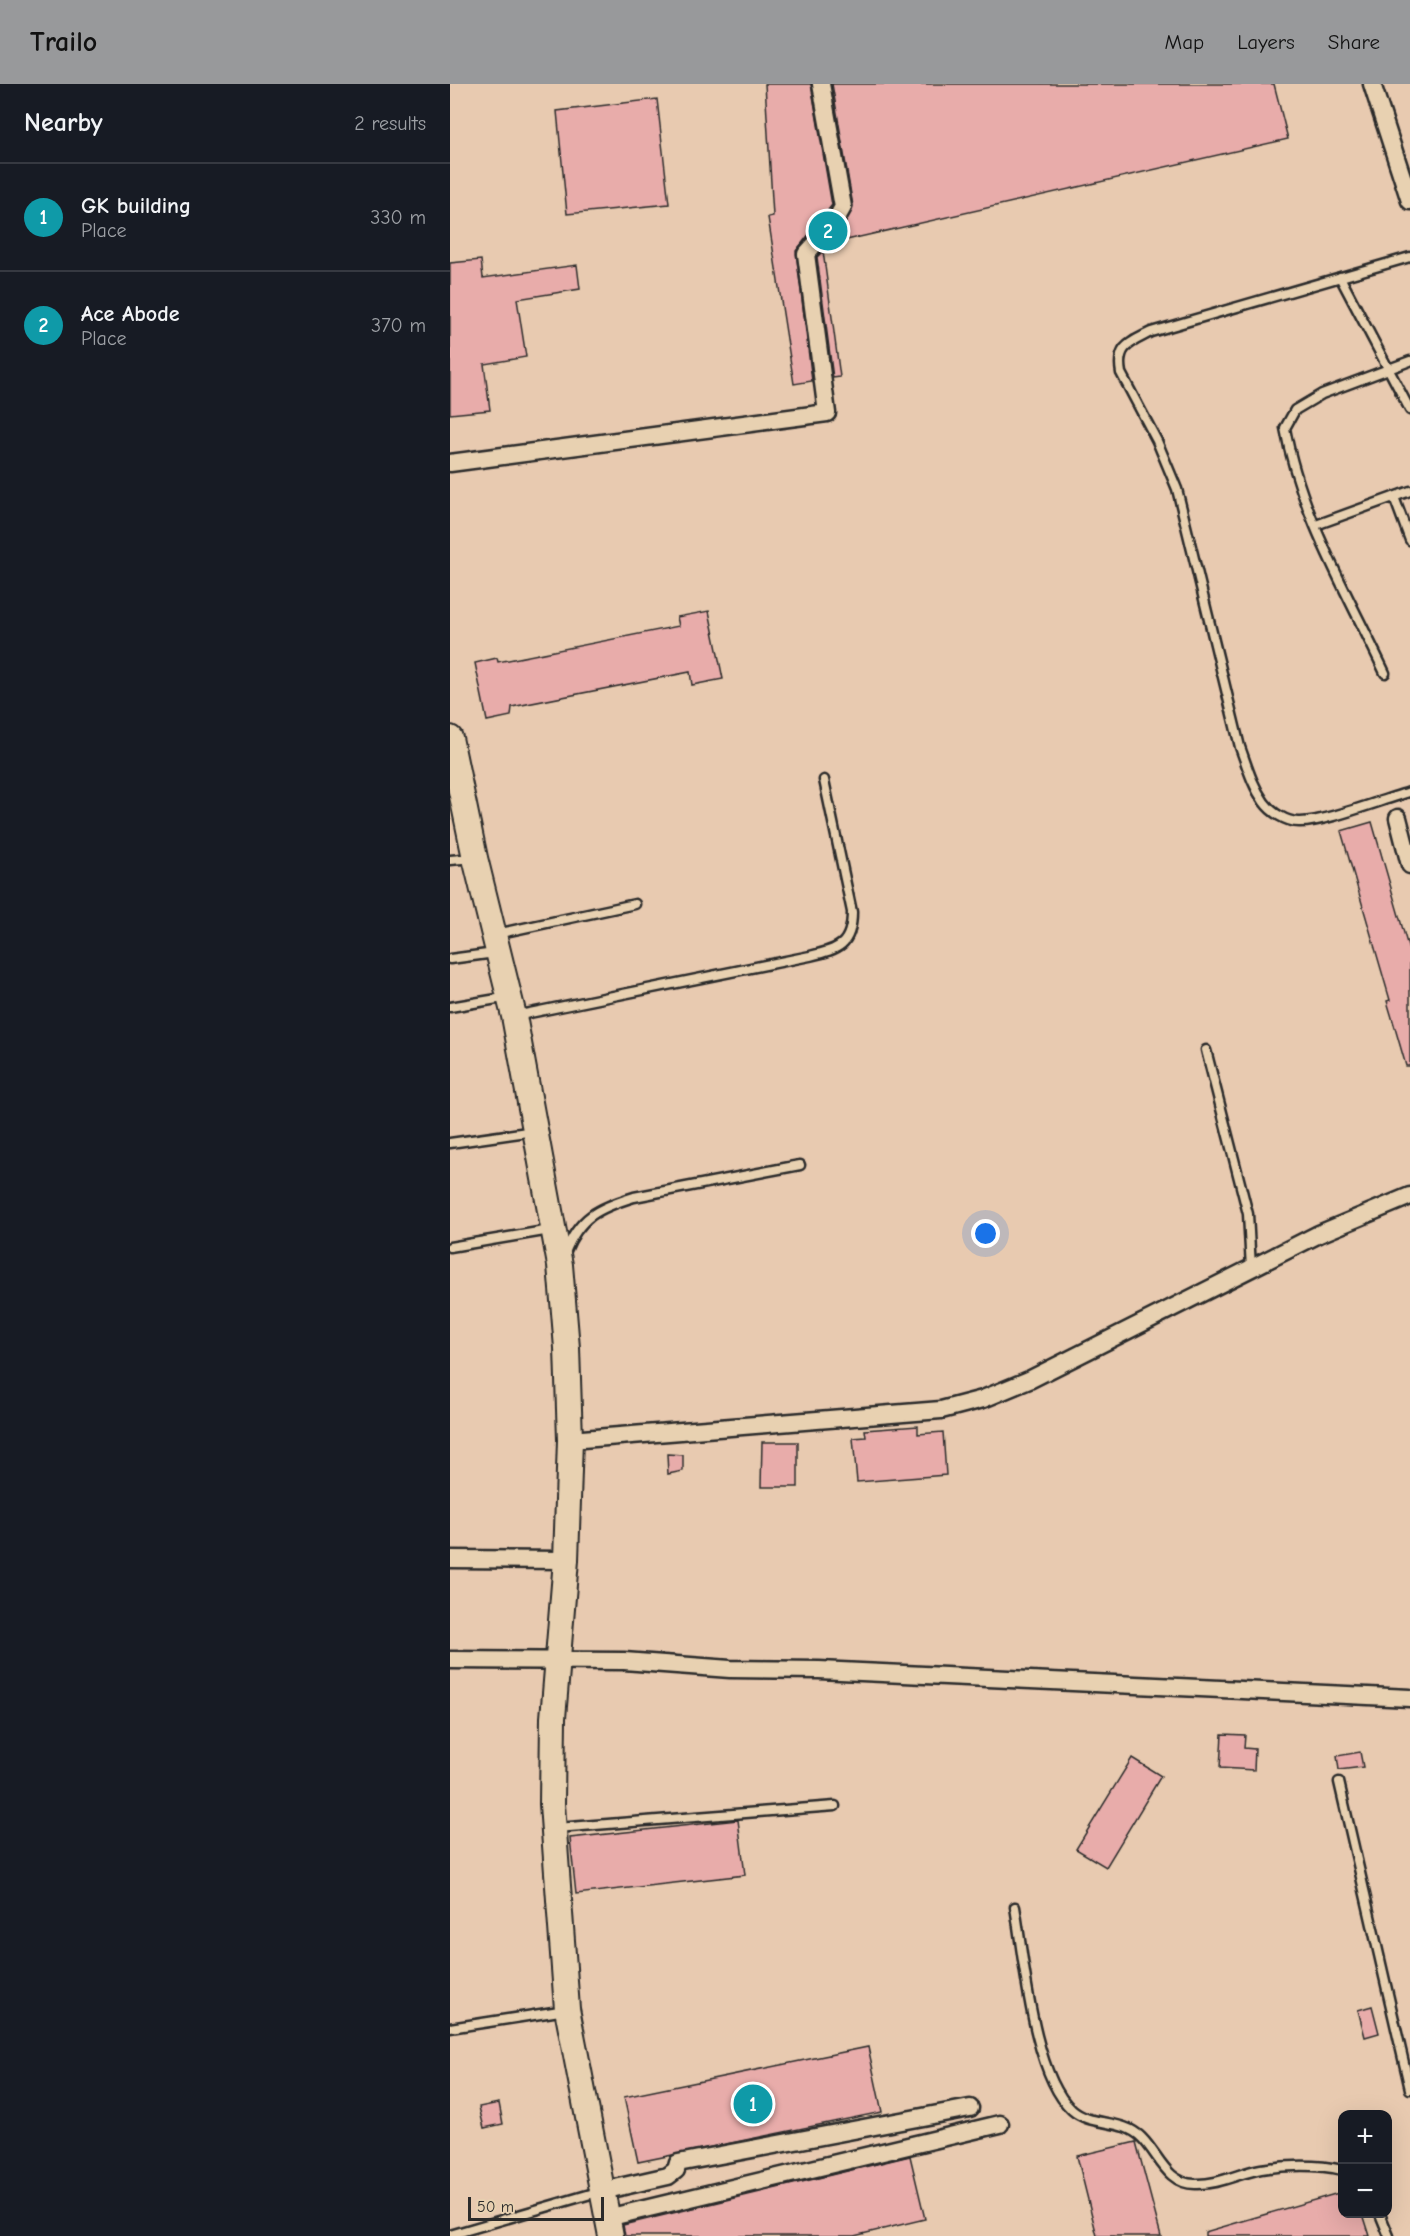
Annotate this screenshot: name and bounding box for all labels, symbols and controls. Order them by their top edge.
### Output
text: Trailo [30,26,97,58]
text: Map [1165,30,1204,54]
text: Layers [1237,30,1295,54]
text: Share [1328,30,1380,54]
text: Nearby [24,108,103,138]
text: 2 results [354,112,426,135]
text: GK building [81,193,191,219]
text: 1 [40,206,47,229]
text: 330 m [370,206,426,229]
pin: 2 [808,208,848,254]
text: Place [81,219,127,242]
text: Ace Abode [81,301,179,327]
text: 2 [39,314,48,337]
text: 370 m [371,314,426,337]
text: Place [81,327,127,350]
your location [971,1219,1000,1248]
pin: 1 [734,2082,772,2126]
map controls [1338,2110,1392,2218]
button: + [1338,2110,1392,2164]
button: − [1338,2164,1392,2218]
scale bar [468,2194,604,2222]
text: 50 m [477,2198,514,2216]

